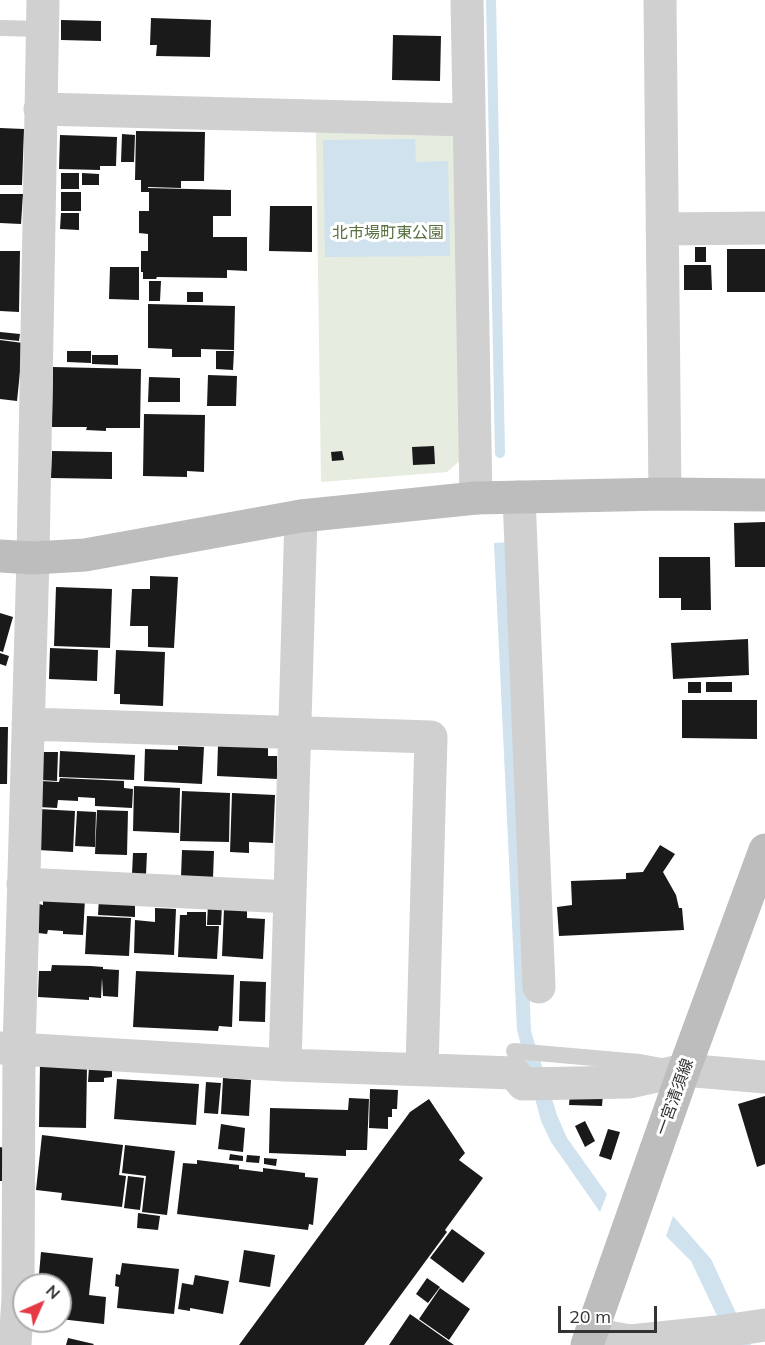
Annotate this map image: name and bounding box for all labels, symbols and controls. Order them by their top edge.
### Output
park label: 北市場町東公園 [332,223,444,243]
street label: 一宮清須線 [652,1056,698,1138]
north arrow [12,1273,72,1333]
text: N [42,1280,65,1303]
scale bar [561,1294,660,1332]
text: 20 m [569,1305,611,1328]

